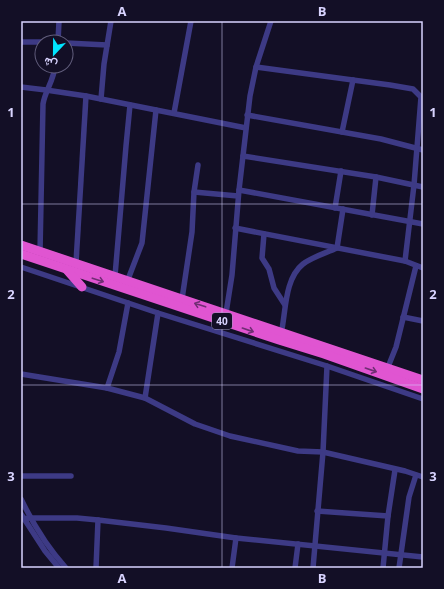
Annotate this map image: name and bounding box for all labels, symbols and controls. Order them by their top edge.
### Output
text: A [118,2,127,20]
text: B [318,2,327,20]
north arrow [34,34,74,74]
text: ش [41,54,59,73]
text: 1 [7,103,15,121]
text: 1 [429,103,437,121]
one-way arrow [91,277,104,284]
text: 2 [7,285,15,303]
text: 2 [429,285,437,303]
one-way arrow [194,301,207,308]
road number: 40 [212,313,232,329]
one-way arrow [241,326,253,334]
one-way arrow [365,367,377,375]
text: 3 [7,467,15,485]
text: 3 [429,467,437,485]
text: A [118,569,127,587]
text: B [318,569,327,587]

